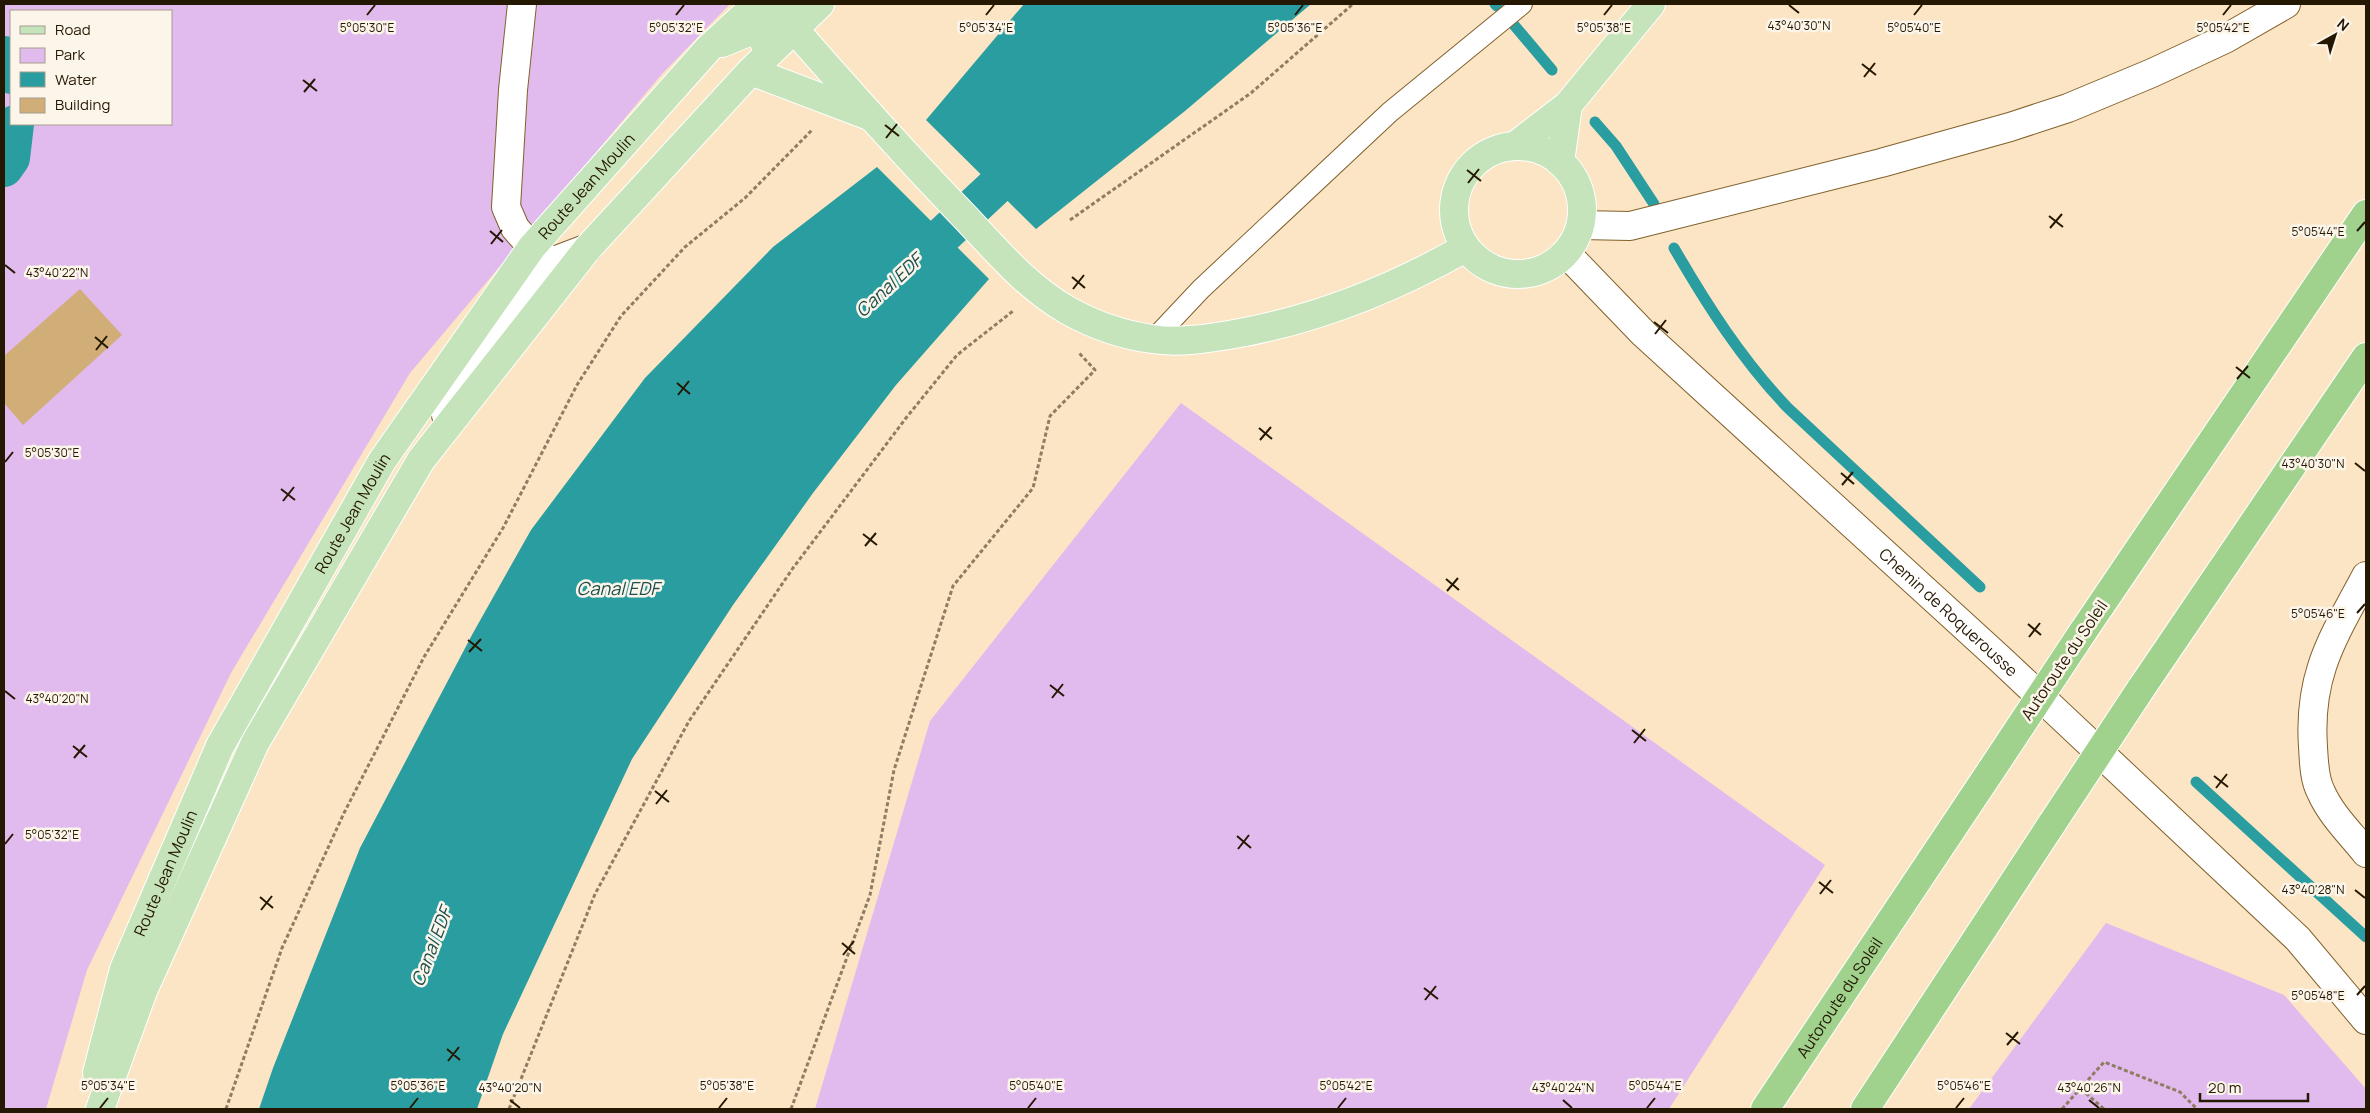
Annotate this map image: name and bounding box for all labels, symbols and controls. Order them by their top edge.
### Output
legend [10,10,172,125]
north arrow [2310,10,2360,60]
text: N [2334,14,2353,35]
text: 43°40'30"N [1768,17,1830,34]
text: Road [55,19,91,40]
text: 5°05'30"E [340,19,394,36]
text: 5°05'32"E [649,19,703,36]
text: 5°05'34"E [959,19,1013,36]
text: 5°05'36"E [1268,19,1323,36]
text: 5°05'38"E [1577,19,1631,36]
text: 5°05'40"E [1887,19,1941,36]
text: 5°05'42"E [2196,19,2250,36]
text: Park [55,44,85,65]
text: Water [55,69,97,90]
text: Building [55,94,110,115]
street label: Route Jean Moulin [533,128,639,244]
text: 5°05'44"E [2291,223,2345,240]
water label: Canal EDF [850,246,929,322]
text: 43°40'22"N [26,264,88,281]
text: 5°05'30"E [25,444,79,461]
street label: Route Jean Moulin [309,448,395,578]
text: 43°40'30"N [2282,455,2344,472]
street label: Chemin de Roquerousse [1875,543,2023,681]
water label: Canal EDF [577,576,662,600]
street label: Autoroute du Soleil [2016,596,2112,724]
text: 5°05'46"E [2291,605,2345,622]
text: 43°40'20"N [25,690,89,707]
street label: Route Jean Moulin [128,806,202,940]
text: 5°05'32"E [25,826,79,843]
text: 43°40'28"N [2282,881,2344,898]
water label: Canal EDF [405,901,458,990]
street label: Autoroute du Soleil [1791,933,1888,1062]
text: 5°05'48"E [2291,987,2345,1004]
scale bar [2200,1070,2308,1102]
text: 5°05'34"E [81,1077,135,1094]
text: 5°05'36"E [391,1077,446,1094]
text: 5°05'38"E [700,1077,754,1094]
text: 5°05'40"E [1009,1077,1063,1094]
text: 5°05'42"E [1319,1077,1373,1094]
text: 5°05'44"E [1628,1077,1682,1094]
text: 5°05'46"E [1937,1077,1991,1094]
text: 20 m [2208,1077,2241,1098]
text: 43°40'20"N [478,1079,542,1096]
text: 43°40'24"N [1532,1079,1594,1096]
text: 43°40'26"N [2057,1079,2121,1096]

